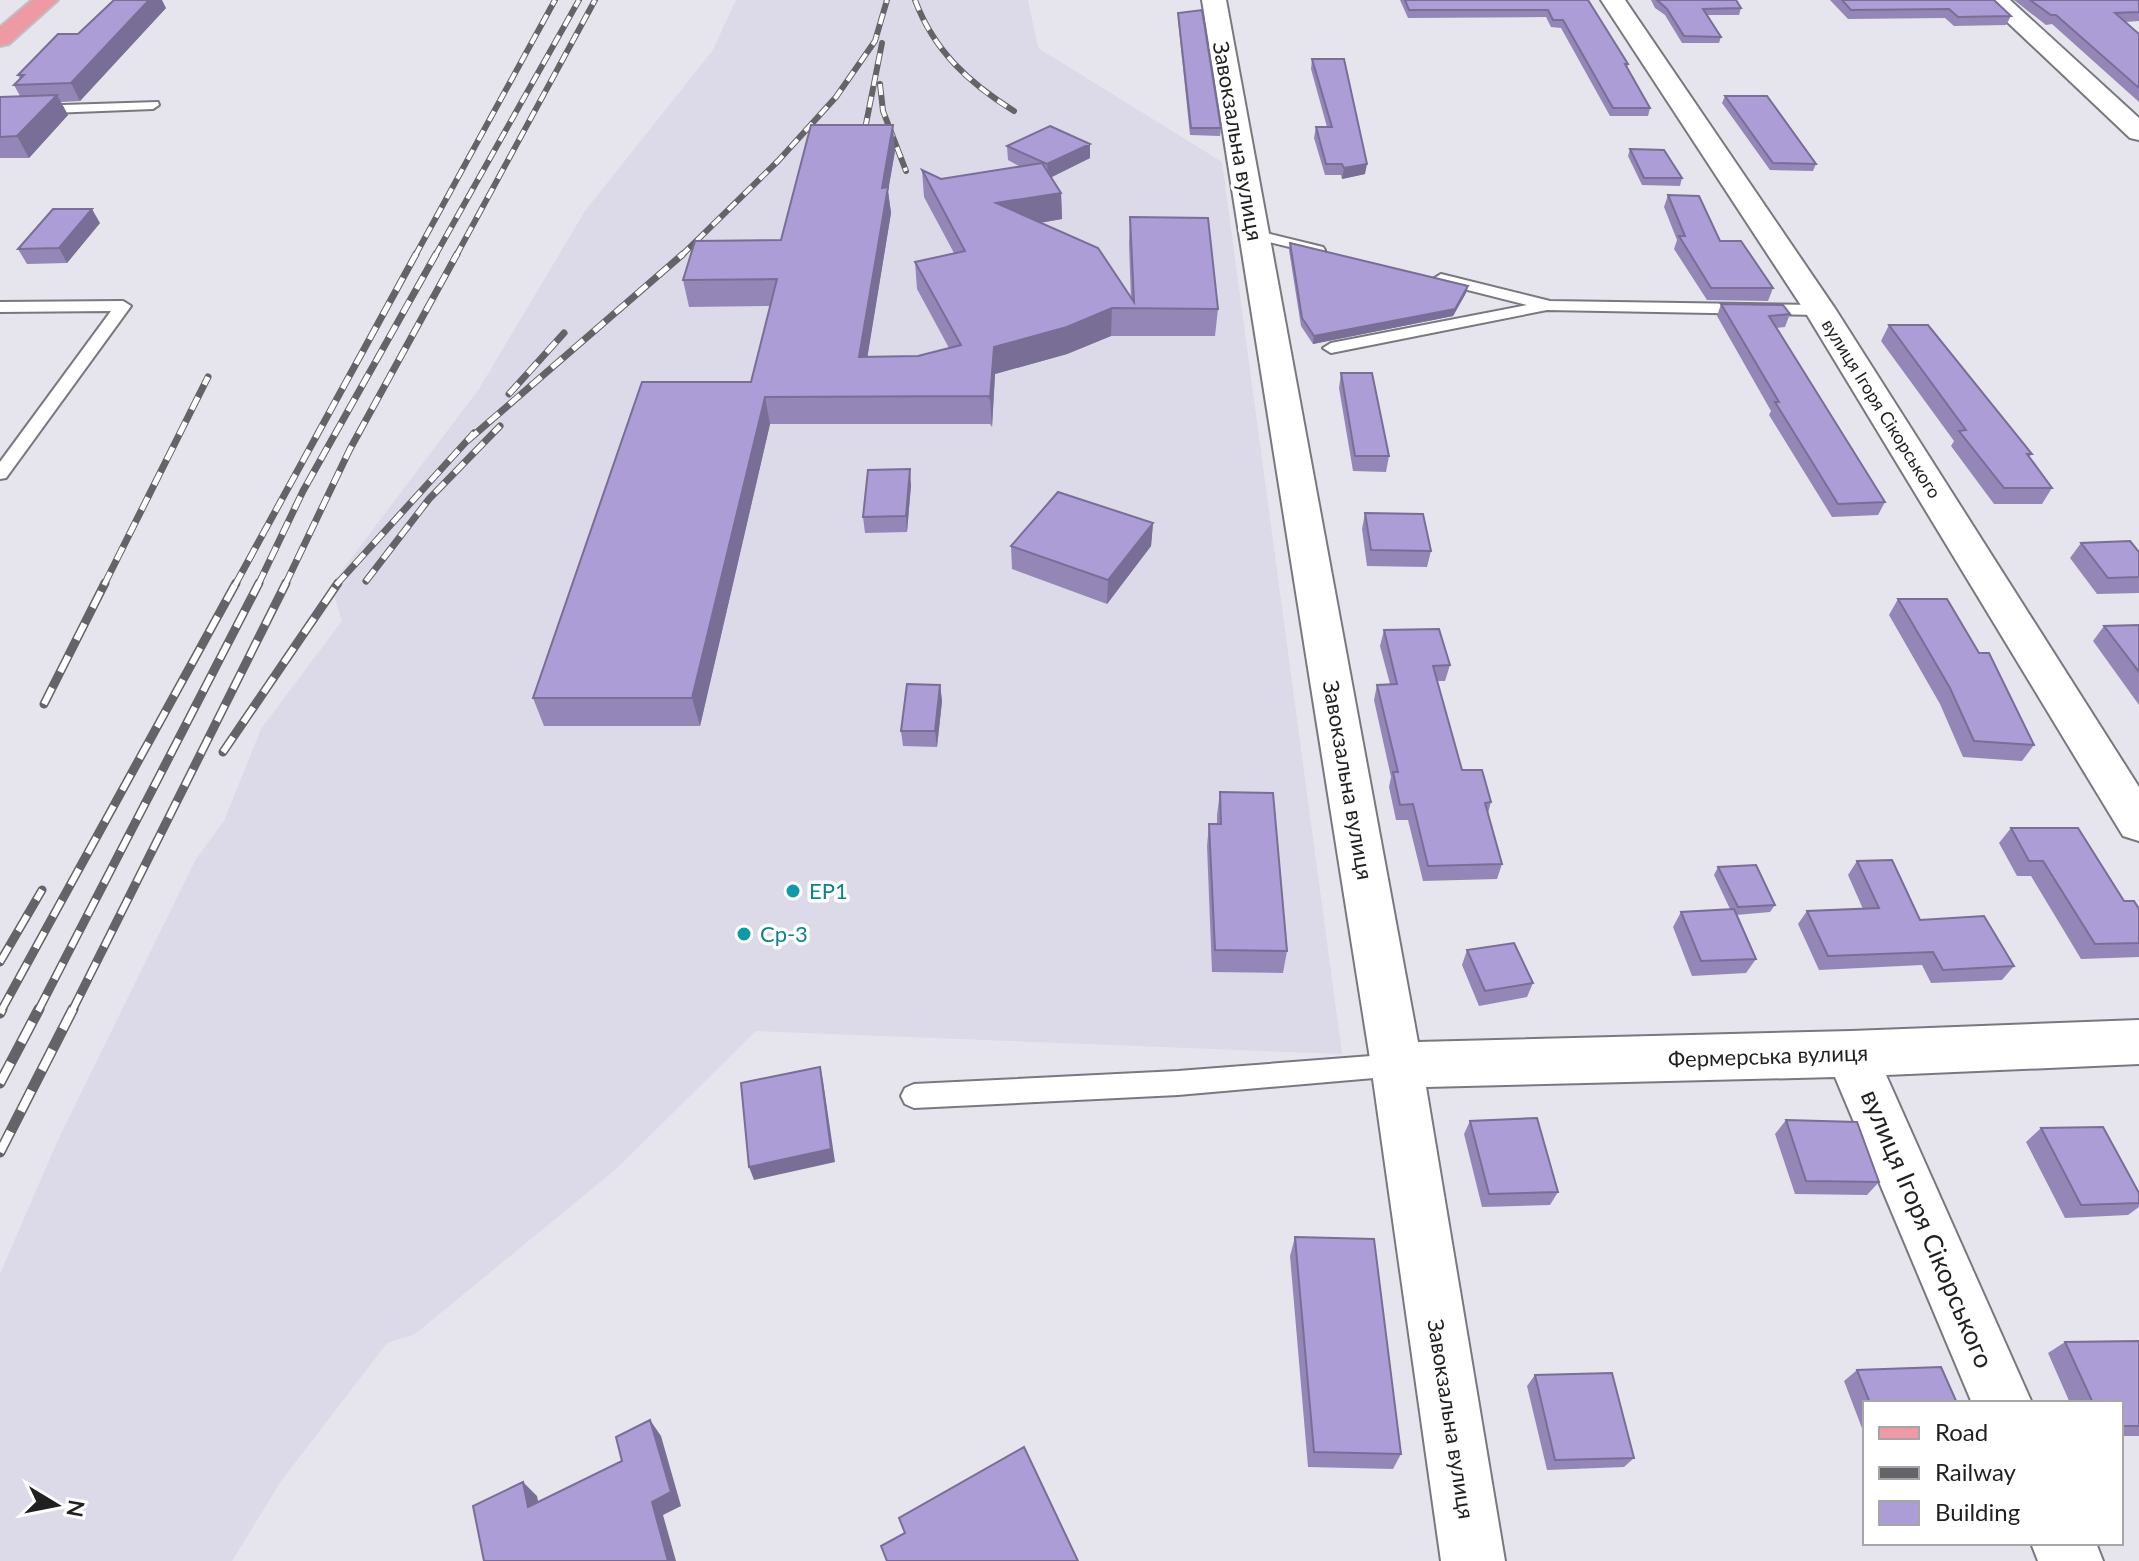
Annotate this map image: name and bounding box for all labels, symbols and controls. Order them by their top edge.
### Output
street label: Завокзальна вулиця [1208,39,1269,243]
street label: вулиця Ігоря Сікорського [1818,315,1946,502]
street label: Завокзальна вулиця [1318,678,1379,882]
place label: ЕР1 [809,877,848,904]
marker: ЕР1 [784,882,802,900]
place label: Ср-3 [760,920,808,947]
marker: Ср-3 [735,925,753,943]
street label: Фермерська вулиця [1668,1039,1868,1072]
street label: вулиця Ігоря Сікорського [1855,1085,2001,1373]
street label: Завокзальна вулиця [1422,1317,1481,1521]
legend [1863,1401,2123,1545]
text: Road [1935,1417,1988,1446]
text: Railway [1935,1457,2017,1486]
north arrow [16,1465,96,1545]
text: Building [1935,1497,2020,1526]
text: N [61,1498,91,1519]

